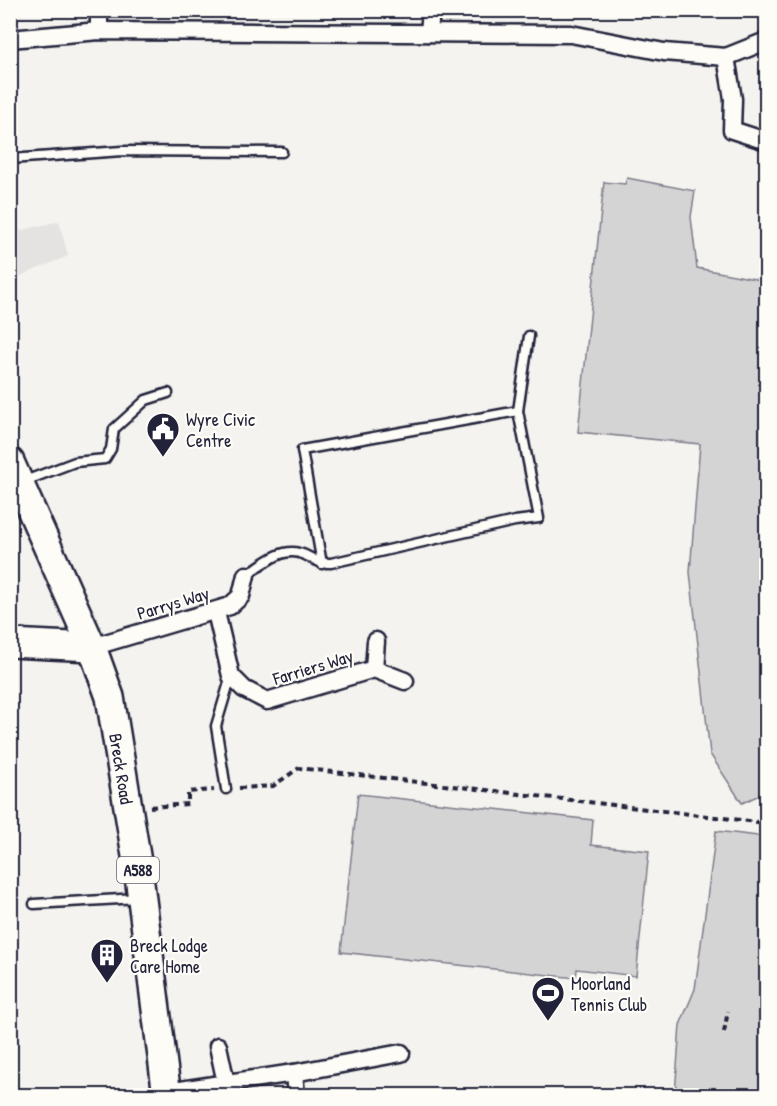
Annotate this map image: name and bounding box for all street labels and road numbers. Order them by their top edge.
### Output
street label: Parrys Way [134,580,212,626]
street label: Farriers Way [269,643,357,691]
street label: Breck Road [104,731,140,806]
road number: A588 [117,857,159,883]

